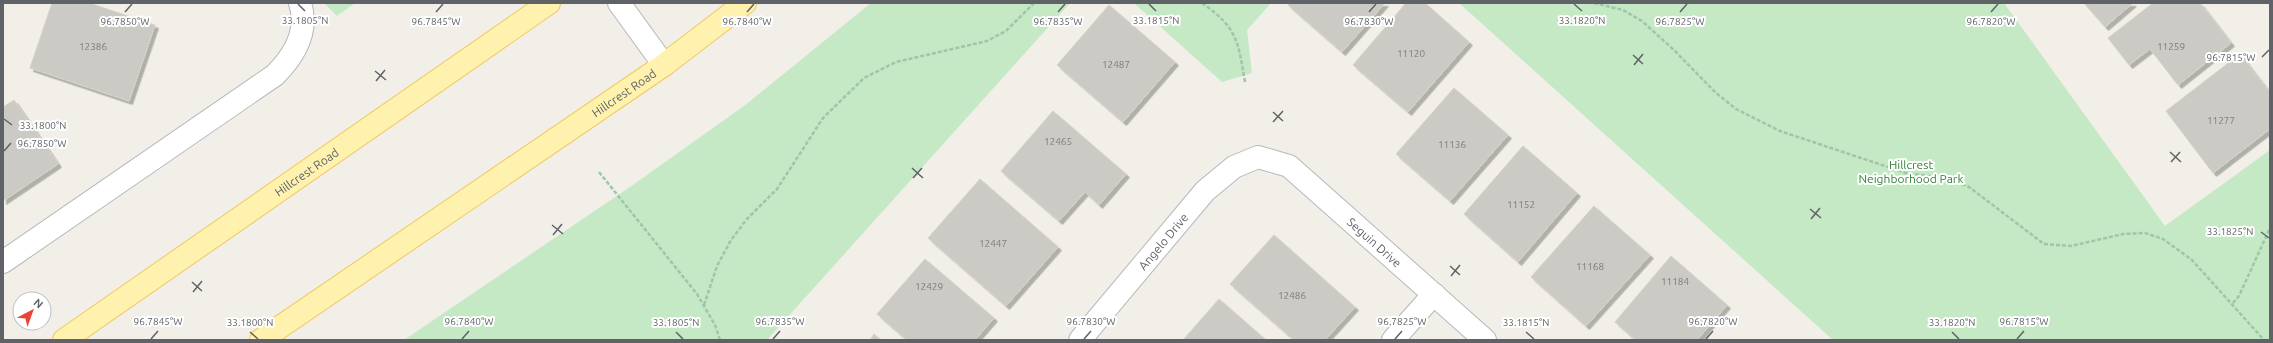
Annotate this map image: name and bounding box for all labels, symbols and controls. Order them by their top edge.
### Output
text: 33.1805°N [282,15,328,26]
text: 33.1815°N [1133,15,1179,26]
text: 33.1820°N [1559,15,1605,26]
text: 96.7850°W [101,16,149,27]
text: 96.7845°W [412,16,460,27]
text: 96.7840°W [723,16,771,27]
text: 96.7835°W [1034,16,1082,27]
text: 96.7830°W [1345,16,1393,27]
text: 96.7825°W [1656,16,1704,27]
text: 96.7820°W [1967,16,2015,27]
house number: 12386 [79,41,107,52]
house number: 11259 [2157,41,2185,52]
house number: 11120 [1397,48,1425,59]
text: 96.7815°W [2207,52,2255,63]
house number: 12487 [1102,59,1130,70]
street label: Hillcrest Road [589,66,658,119]
house number: 11277 [2207,115,2235,126]
text: 33.1800°N [20,120,66,131]
house number: 12465 [1044,136,1072,147]
text: 96.7850°W [18,138,66,149]
house number: 11136 [1438,139,1466,150]
street label: Hillcrest Road [272,145,341,198]
park label: Hillcrest Neighborhood Park [1859,158,1963,185]
house number: 11152 [1507,199,1535,210]
street label: Angelo Drive [1136,210,1190,272]
street label: Seguin Drive [1345,215,1404,269]
text: 33.1825°N [2207,226,2253,237]
house number: 12447 [979,238,1007,249]
house number: 11168 [1576,261,1604,272]
house number: 11184 [1661,276,1689,287]
house number: 12429 [915,281,943,292]
house number: 12486 [1278,290,1306,301]
north arrow [12,291,52,331]
text: N [32,296,46,311]
text: 96.7845°W [134,316,182,327]
text: 96.7840°W [445,316,493,327]
text: 96.7835°W [756,316,804,327]
text: 96.7830°W [1067,316,1115,327]
text: 96.7825°W [1378,316,1426,327]
text: 96.7820°W [1689,316,1737,327]
text: 96.7815°W [2000,316,2048,327]
text: 33.1800°N [227,317,273,328]
text: 33.1805°N [653,317,699,328]
text: 33.1815°N [1503,317,1549,328]
text: 33.1820°N [1929,317,1975,328]

